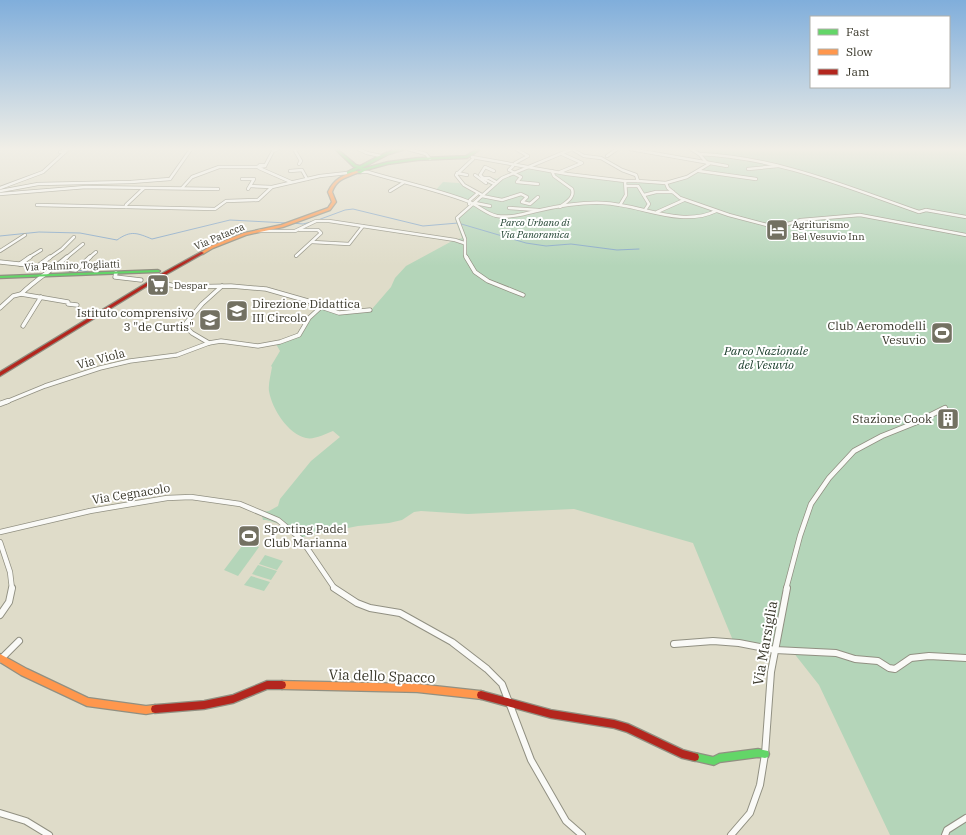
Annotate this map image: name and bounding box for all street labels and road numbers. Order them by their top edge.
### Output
street label: Via Patacca [192,220,247,253]
street label: Via Palmiro Togliatti [24,257,120,274]
street label: Via Viola [75,345,127,372]
street label: Via Cegnacolo [91,480,171,507]
street label: Via Marsiglia [749,599,781,687]
street label: Via dello Spacco [328,665,436,687]

